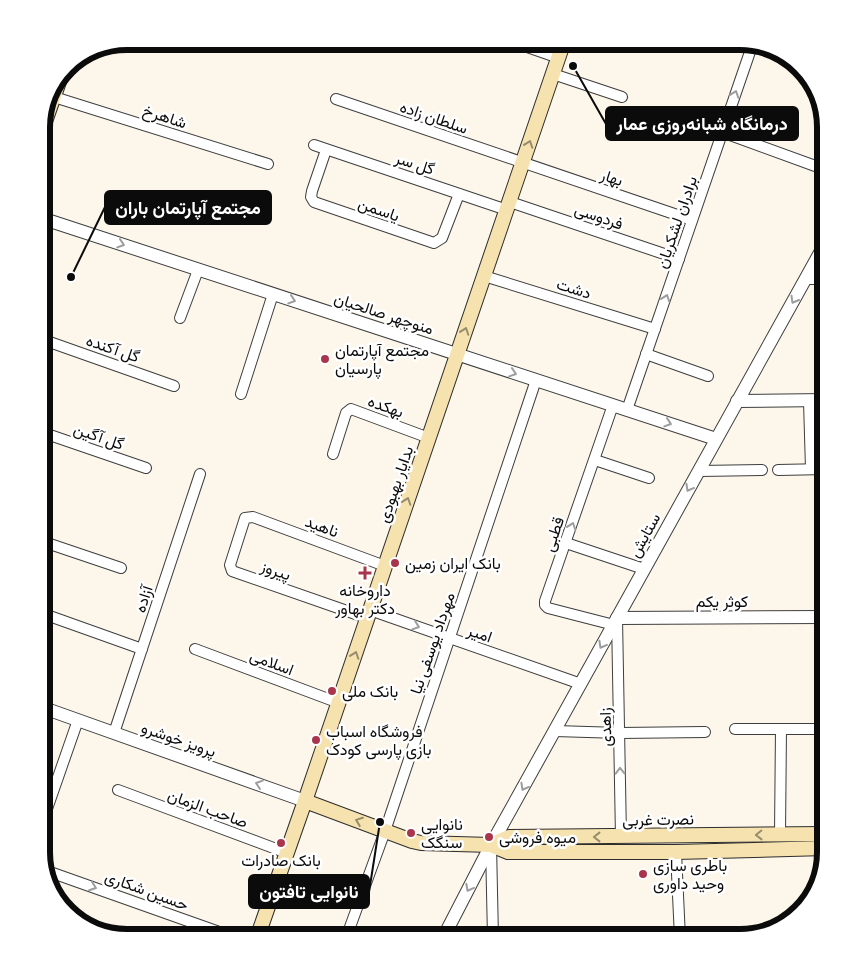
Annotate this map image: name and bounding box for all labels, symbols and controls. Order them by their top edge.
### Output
one-way arrow [729,90,739,99]
street label: سلطان زاده [397,96,471,139]
street label: شاهرخ [140,100,189,134]
callout: درمانگاه شبانه‌روزی عمار [606,107,798,140]
text: درمانگاه شبانه‌روزی عمار [615,112,788,135]
one-way arrow [524,140,534,149]
street label: گل سر [391,147,437,180]
street label: بهار [597,164,626,191]
street label: برادران لشکریان [651,173,702,271]
callout: مجتمع آپارتمان باران [105,191,271,224]
street label: یاسمن [355,193,402,226]
text: مجتمع آپارتمان باران [115,196,261,220]
street label: فردوسی [572,198,626,235]
one-way arrow [116,239,125,249]
street label: دشت [554,273,594,303]
street label: منوچهر صالحیان [331,287,436,340]
one-way arrow [660,294,670,302]
one-way arrow [790,294,800,303]
one-way arrow [287,295,296,305]
one-way arrow [460,327,470,336]
street label: گل آکنده [83,330,142,367]
place label: مجتمع آپارتمان پارسیان [335,340,429,380]
marker: مجتمع آپارتمان پارسیان [319,353,331,365]
one-way arrow [508,367,517,377]
street label: بهکده [365,390,407,423]
one-way arrow [663,417,671,427]
street label: گل آگین [71,418,127,455]
street label: بدایار بهبودی [373,443,418,525]
one-way arrow [686,482,696,491]
one-way arrow [401,498,411,506]
street label: ستایش [624,509,665,561]
street label: ناهید [303,511,341,541]
street label: قطبی [538,514,569,554]
one-way arrow [566,522,576,531]
place label: بانک ایران زمین [405,553,501,574]
street label: پیروز [257,555,294,586]
marker: بانک ایران زمین [389,557,401,569]
marker: داروخانه دکتر بهاور [359,567,371,579]
place label: داروخانه دکتر بهاور [334,580,395,619]
street label: آزاده [129,582,158,615]
street label: مهرداد یوسفی نیا [405,589,460,697]
street label: کوثر یکم [696,591,748,612]
street label: امیر [464,619,495,647]
one-way arrow [411,620,420,630]
one-way arrow [598,640,608,649]
street label: اسلامی [247,645,297,680]
one-way arrow [349,651,359,660]
place label: بانک ملی [342,681,398,702]
marker: بانک ملی [326,685,338,697]
street label: زاهدی [595,707,616,747]
street label: پرویز خوشرو [138,717,219,763]
place label: فروشگاه اسباب بازی پارسی کودک [326,721,431,761]
marker: فروشگاه اسباب بازی پارسی کودک [310,734,322,746]
one-way arrow [615,766,625,774]
one-way arrow [255,780,264,790]
one-way arrow [520,782,530,791]
street label: صاحب الزمان [165,784,251,833]
street label: نصرت غربی [622,808,694,831]
place label: نانوایی سنگک [421,814,463,852]
one-way arrow [355,817,364,827]
marker: نانوایی سنگک [405,827,417,839]
place label: میوه فروشی [499,827,576,848]
one-way arrow [755,830,763,840]
marker: میوه فروشی [483,831,495,843]
one-way arrow [593,832,600,842]
marker: بانک صادرات [275,837,287,849]
place label: بانک صادرات [241,850,321,871]
place label: باطری سازی وحید داوری [653,855,727,894]
street label: حسین شکاری [102,866,192,915]
marker: باطری سازی وحید داوری [637,868,649,880]
callout: نانوایی تافتون [249,875,369,908]
text: نانوایی تافتون [259,880,359,903]
one-way arrow [89,881,97,891]
one-way arrow [465,883,475,892]

